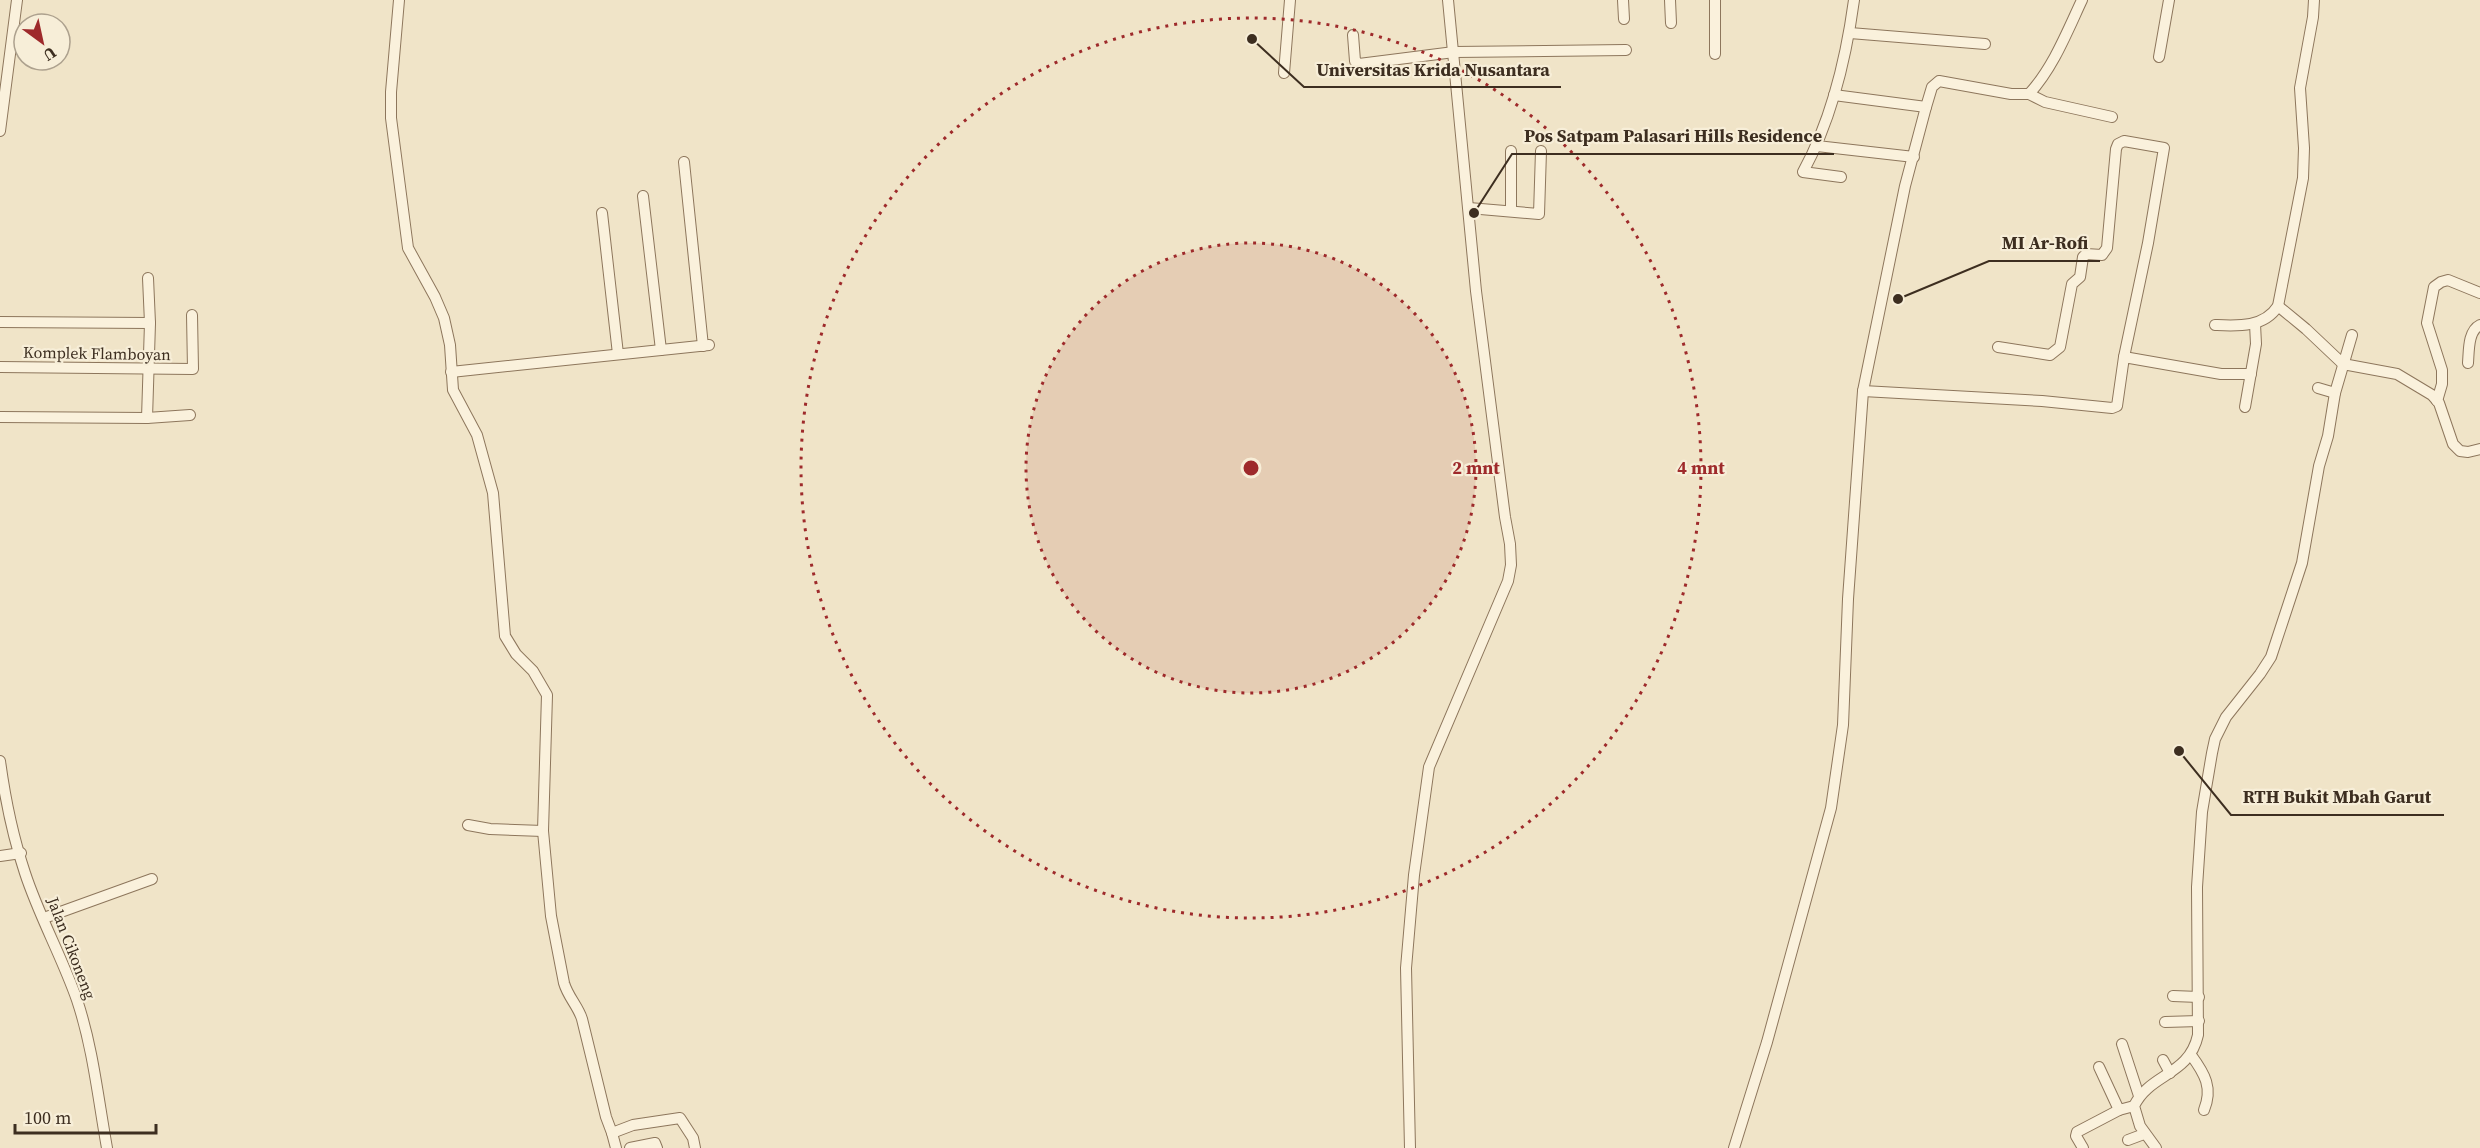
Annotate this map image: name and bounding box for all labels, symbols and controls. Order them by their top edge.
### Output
north arrow [12,12,72,72]
text: U [39,42,61,67]
callout: Universitas Krida Nusantara [1304,51,1561,87]
text: Universitas Krida Nusantara [1316,57,1550,82]
callout: Pos Satpam Palasari Hills Residence [1512,118,1834,154]
text: Pos Satpam Palasari Hills Residence [1524,123,1822,148]
callout: MI Ar-Rofi [1989,225,2100,261]
text: MI Ar-Rofi [2002,230,2088,255]
street label: Komplek Flamboyan [23,341,171,365]
text: 2 mnt [1452,455,1500,480]
text: 4 mnt [1677,455,1725,480]
centre of rings [1241,458,1261,478]
callout: RTH Bukit Mbah Garut [2231,779,2444,815]
text: RTH Bukit Mbah Garut [2243,784,2432,809]
street label: Jalan Cikoneng [42,893,102,1002]
scale bar [15,1097,156,1135]
text: 100 m [24,1105,71,1130]

